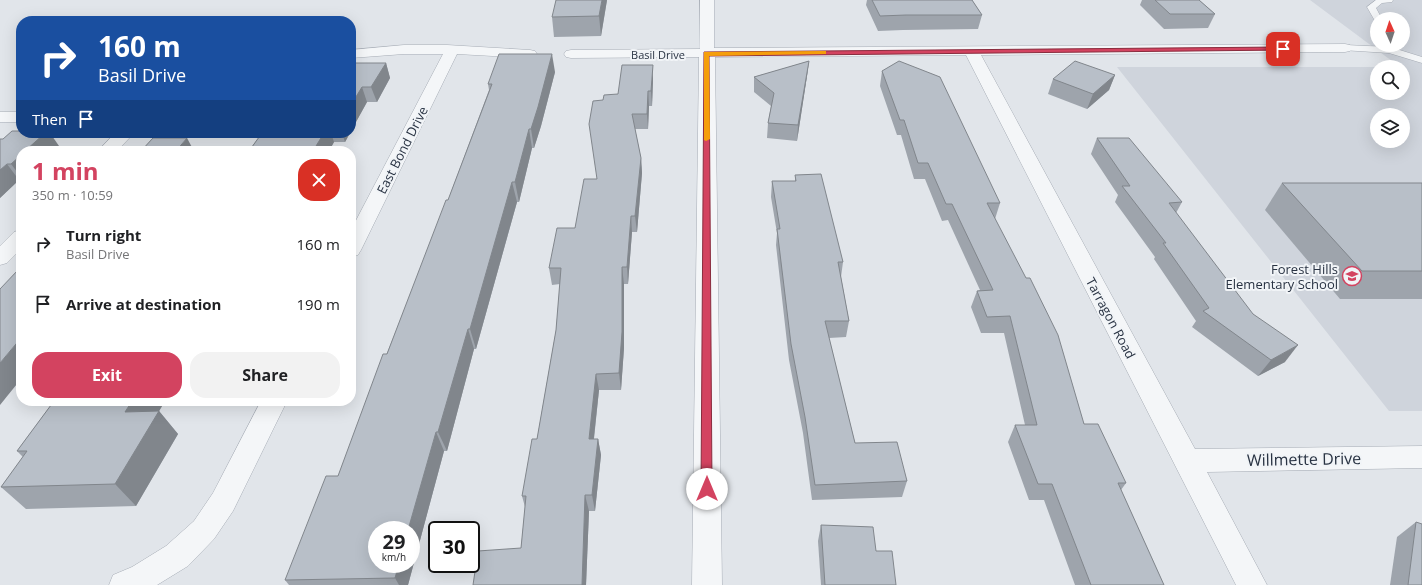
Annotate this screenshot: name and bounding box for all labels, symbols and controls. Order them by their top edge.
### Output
north arrow [1370,12,1410,52]
map controls [1370,12,1410,148]
text: 160 m [98,27,181,65]
icon: right [32,32,84,84]
pin [1266,32,1300,66]
icon: arrive [1272,38,1294,60]
street label: Basil Drive [631,47,685,62]
button: search [1370,60,1410,100]
text: Basil Drive [98,63,186,87]
street label: East Bond Drive [372,103,432,197]
icon: arrive [75,108,97,130]
button: layers [1370,108,1410,148]
text: Then [32,109,67,129]
text: 1 min [32,154,99,187]
button: close [298,159,340,201]
text: 350 m · 10:59 [32,186,113,204]
text: Turn right [66,225,141,245]
icon: right [32,233,54,255]
text: 160 m [296,234,340,254]
text: Basil Drive [66,245,130,263]
place label: Forest Hills Elementary School [1226,260,1338,293]
school or university icon: Forest Hills Elementary School [1341,265,1363,287]
street label: Tarragon Road [1082,274,1140,362]
icon: arrive [32,293,54,315]
text: Arrive at destination [66,294,221,314]
text: 190 m [296,294,340,314]
button: Exit [32,352,182,398]
button: Share [190,352,340,398]
street label: Willmette Drive [1247,447,1361,471]
position arrow [686,468,728,510]
speed limit sign: 30 [428,521,480,573]
text: 29 [383,528,405,555]
text: km/h [382,550,406,564]

